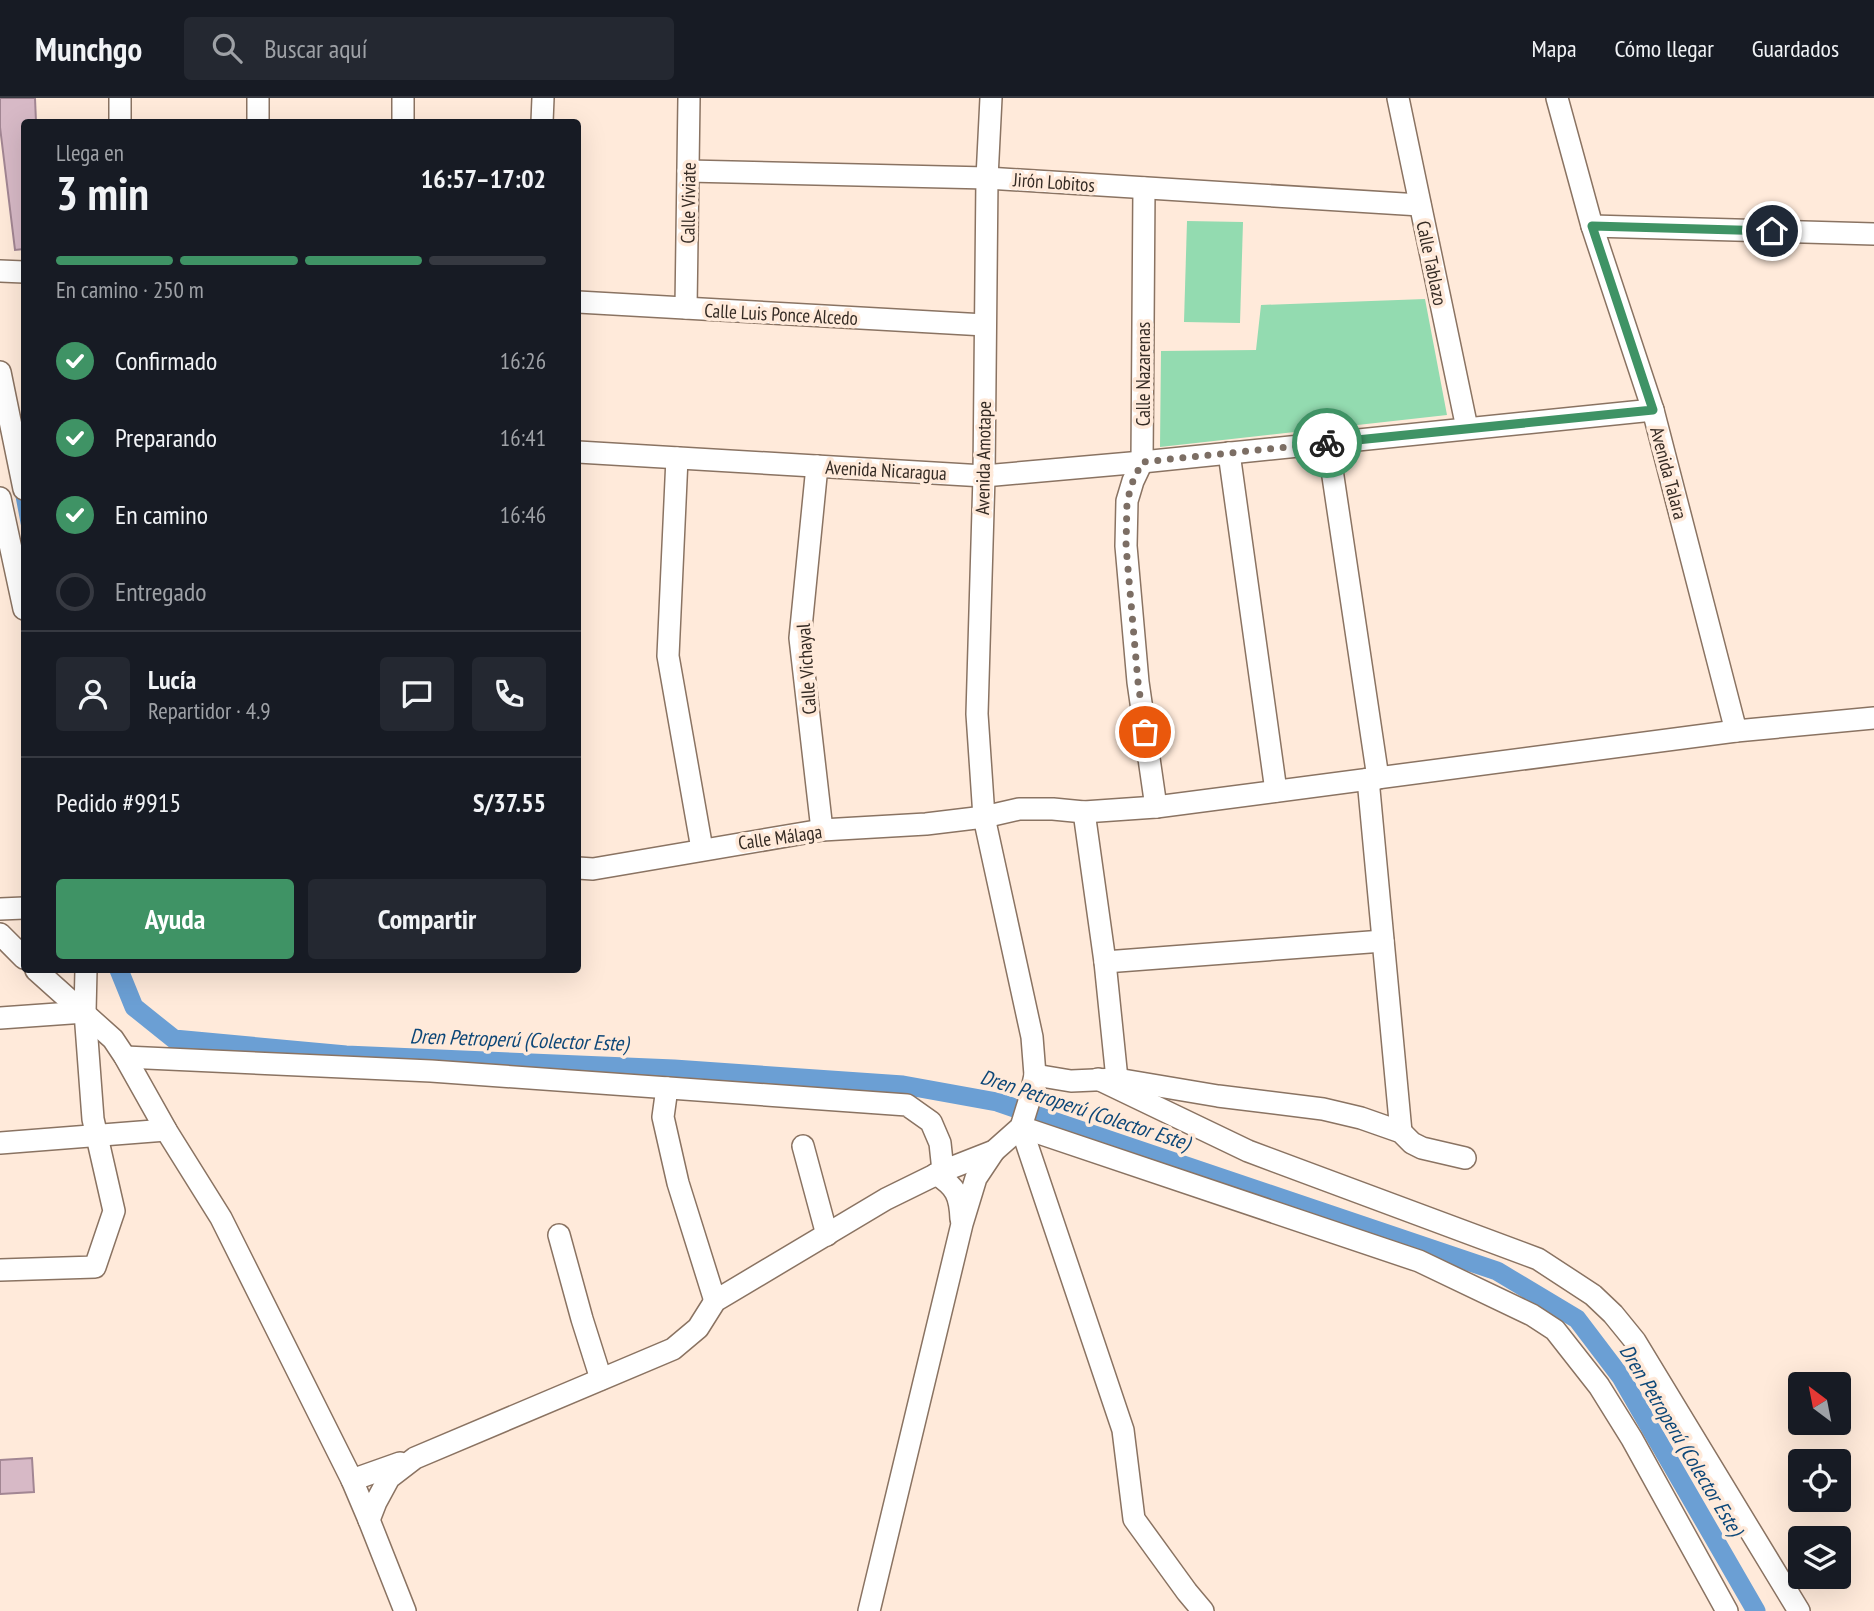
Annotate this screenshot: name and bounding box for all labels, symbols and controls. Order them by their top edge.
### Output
search box [184,17,674,80]
text: Munchgo [35,27,142,70]
icon: search [208,29,246,67]
text: Buscar aquí [264,32,367,65]
text: Mapa [1532,33,1577,64]
text: Cómo llegar [1615,33,1714,64]
text: Guardados [1752,33,1839,64]
text: Llega en [56,138,124,167]
text: 16:57–17:02 [421,162,546,195]
street label: Calle Viviate [675,162,701,244]
text: 3 min [56,163,149,223]
street label: Jirón Lobitos [1011,167,1096,197]
pin [1742,201,1802,261]
icon: home [1753,212,1791,250]
street label: Calle Tablazo [1411,219,1453,307]
text: En camino · 250 m [56,275,204,304]
street label: Calle Luis Ponce Alcedo [704,298,858,330]
street label: Calle Nazarenas [1131,322,1155,426]
icon: check [56,342,94,380]
text: Confirmado [115,344,217,377]
text: 16:26 [500,346,546,375]
street label: Avenida Amotape [970,401,996,515]
courier [1292,408,1362,478]
icon: check [56,419,94,457]
text: Preparando [115,421,217,454]
text: 16:41 [500,423,546,452]
icon: bike [1308,424,1346,462]
street label: Avenida Talara [1645,424,1693,522]
street label: Avenida Nicaragua [825,455,947,485]
icon: check [56,496,94,534]
text: En camino [115,498,208,531]
text: 16:46 [500,500,546,529]
text: Entregado [115,575,207,608]
street label: Calle Vichayal [791,622,821,715]
button: person [56,657,130,731]
button: chat [380,657,454,731]
button: phone [472,657,546,731]
text: Lucía [148,663,196,696]
text: Repartidor · 4.9 [148,696,271,725]
pin [1115,702,1175,762]
icon: bag [1126,713,1164,751]
text: Pedido #9915 [56,786,181,819]
text: S/37.55 [473,786,546,819]
street label: Calle Málaga [737,819,823,855]
button: Ayuda [56,879,294,959]
button: Compartir [308,879,546,959]
water label: Dren Petroperú (Colector Este) [409,1022,631,1057]
water label: Dren Petroperú (Colector Este) [977,1063,1195,1157]
water label: Dren Petroperú (Colector Este) [1614,1339,1750,1542]
north arrow [1788,1372,1852,1435]
map controls [1788,1372,1851,1589]
button: locate [1788,1449,1851,1512]
button: layers [1788,1526,1851,1589]

